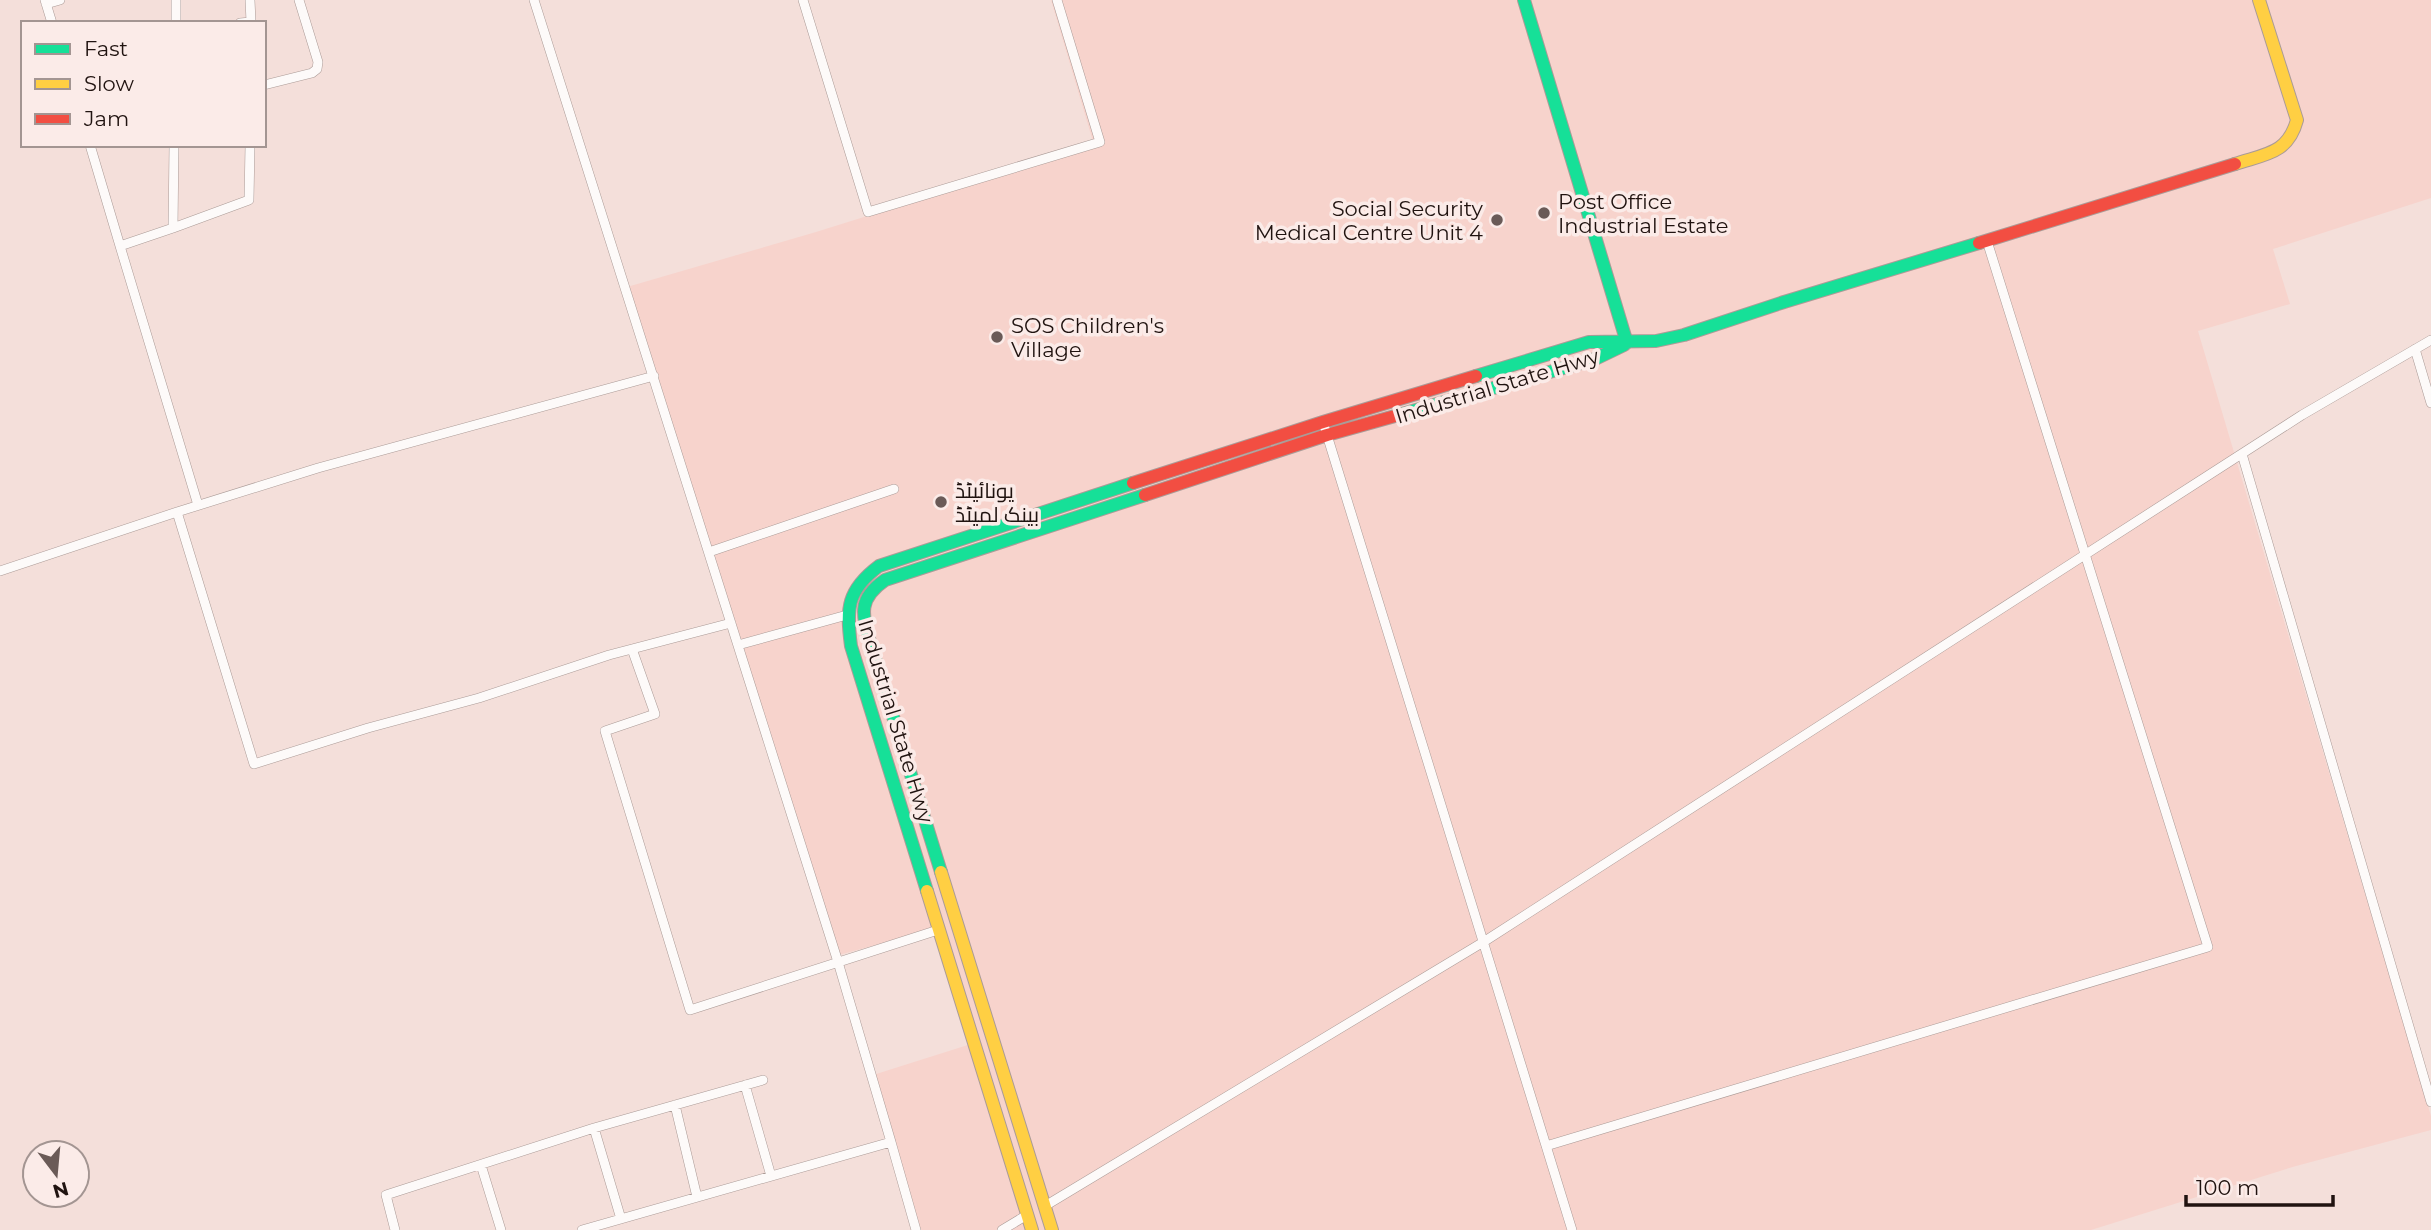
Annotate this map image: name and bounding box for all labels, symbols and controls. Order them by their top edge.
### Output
legend [21,21,266,147]
text: Fast [84,36,128,61]
text: Slow [84,71,134,96]
text: Jam [83,106,129,131]
place label: Post Office Industrial Estate [1558,189,1729,238]
place label: Social Security Medical Centre Unit 4 [1255,196,1484,245]
marker: Post Office Industrial Estate [1536,205,1552,221]
marker: Social Security Medical Centre Unit 4 [1489,212,1505,228]
place label: SOS Children's Village [1011,313,1164,362]
marker: SOS Children's Village [989,329,1005,345]
street label: Industrial State Hwy [1392,343,1602,429]
place label: یونائیٹڈ بینک لمیٹڈ [955,478,1039,527]
marker: یونائیٹڈ بینک لمیٹڈ [933,494,949,510]
street label: Industrial State Hwy [853,616,939,826]
north arrow [21,1139,91,1209]
scale bar [2186,1164,2333,1208]
text: 100 m [2196,1175,2259,1200]
text: N [50,1177,71,1203]

